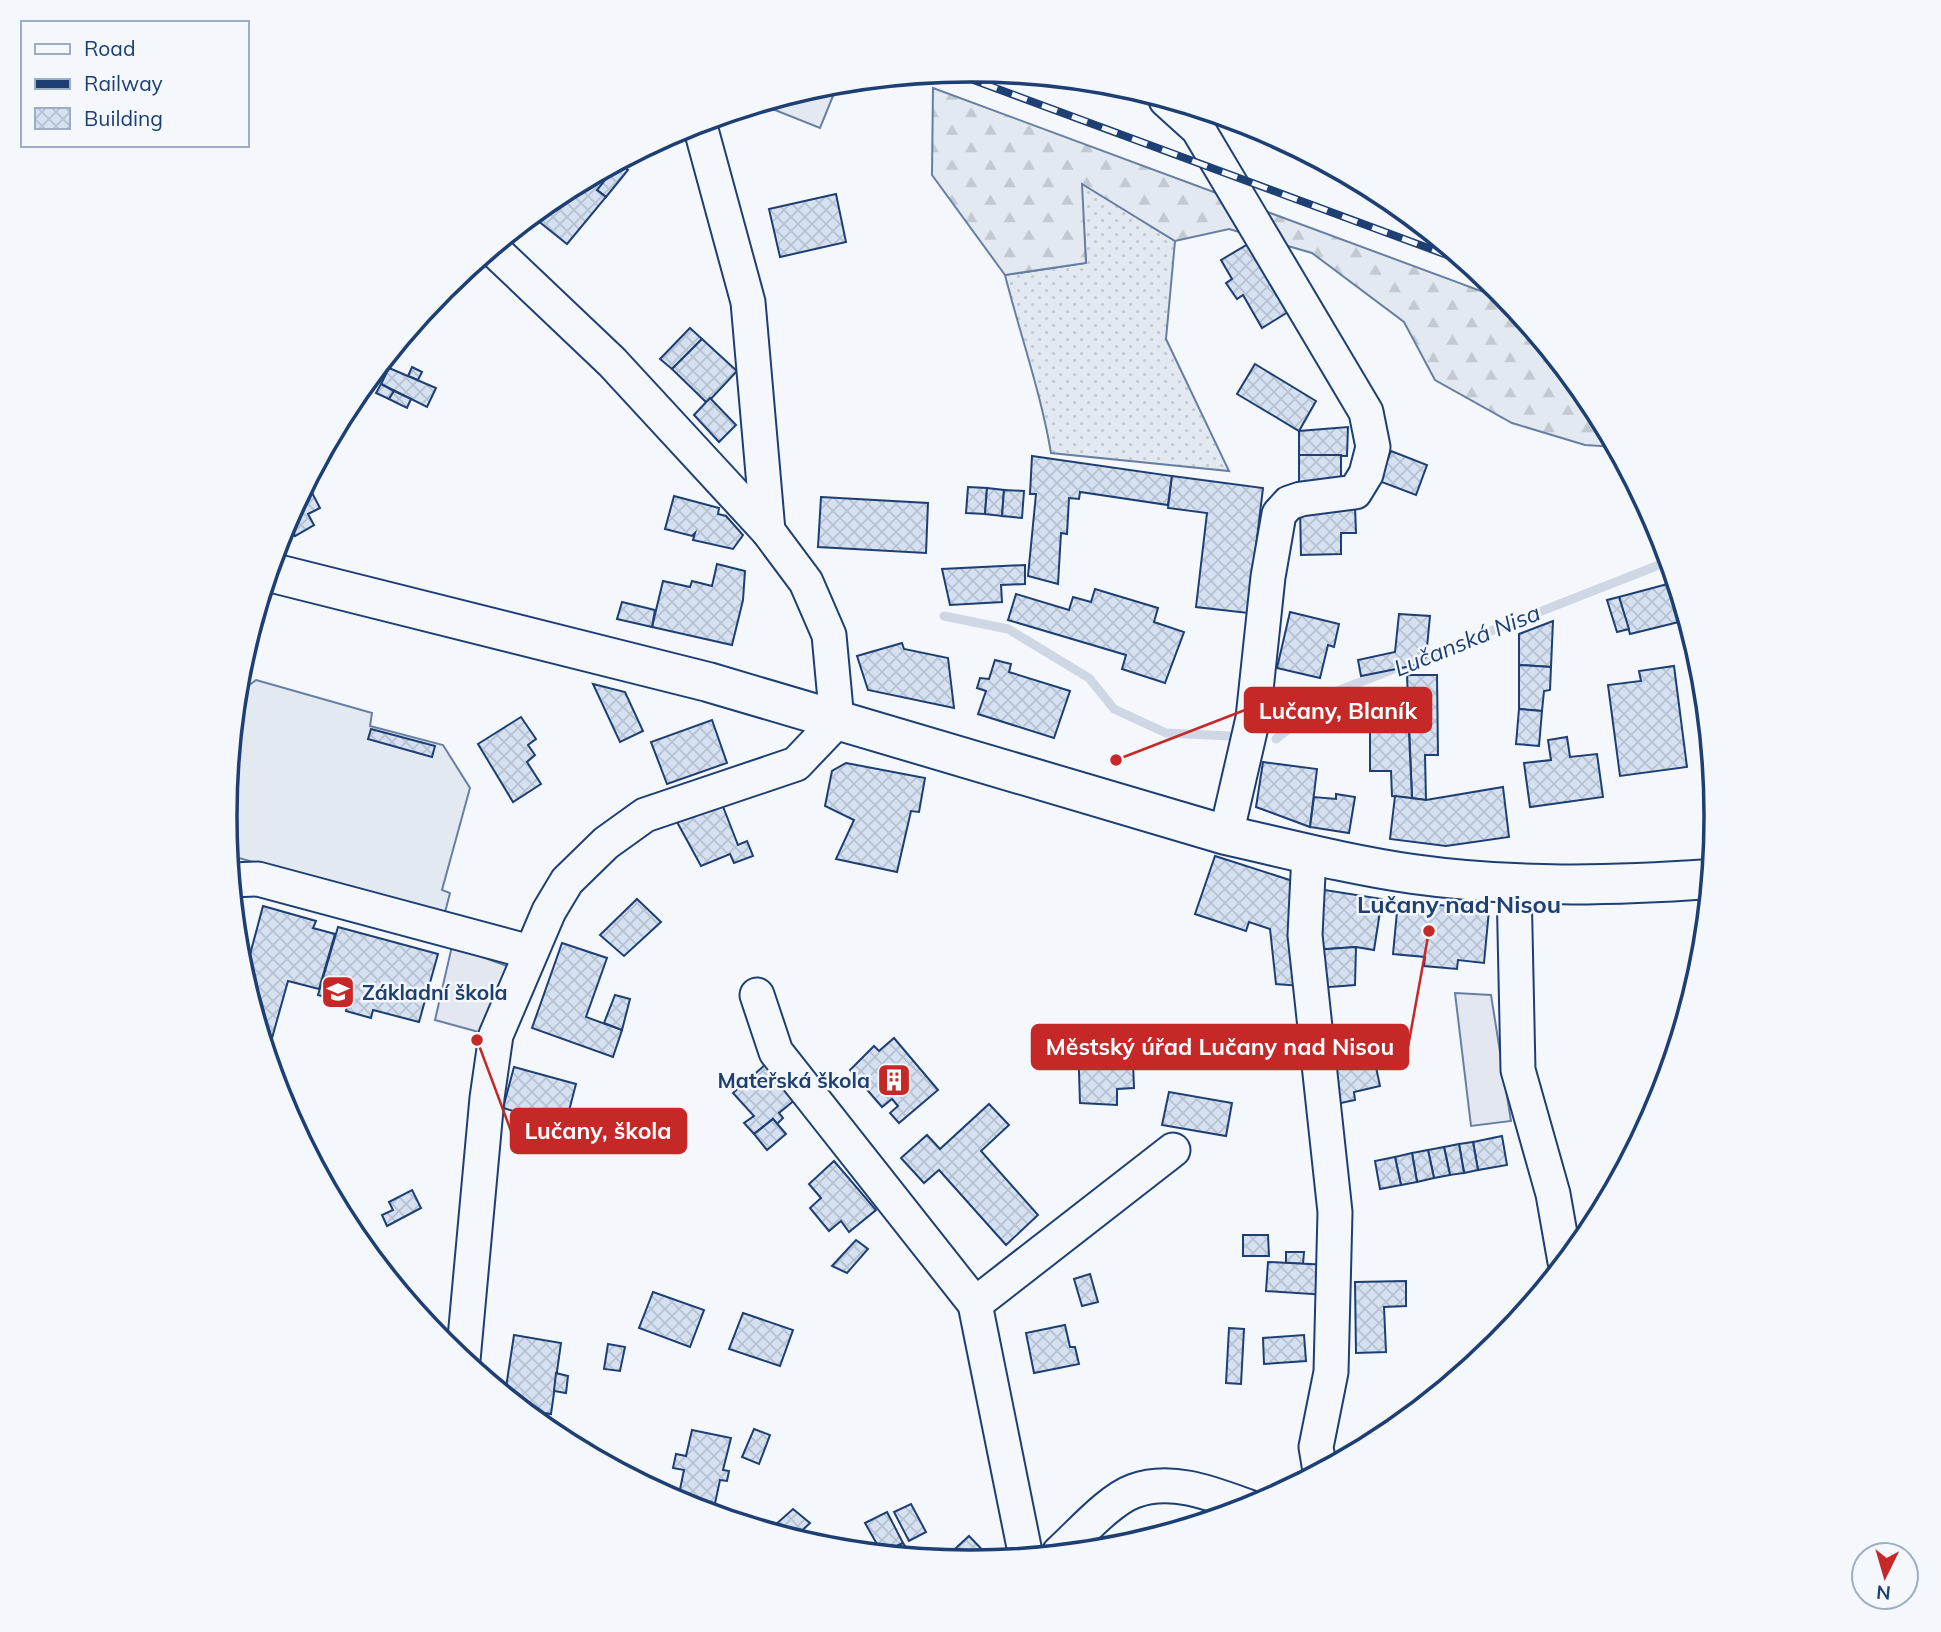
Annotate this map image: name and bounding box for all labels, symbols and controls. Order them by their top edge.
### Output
legend [21,21,248,147]
text: Road [84,35,135,61]
text: Railway [84,70,163,96]
text: Building [84,105,163,131]
water label: Lučanská Nisa [1390,597,1544,682]
callout: Lučany, Blaník [1245,688,1431,732]
text: Lučany, Blaník [1259,696,1419,725]
district label: Lučany nad Nisou [1357,889,1561,919]
school or university icon: Základní škola [319,973,357,1011]
place label: Základní škola [362,979,508,1005]
callout: Městský úřad Lučany nad Nisou [1032,1025,1408,1069]
text: Městský úřad Lučany nad Nisou [1046,1032,1394,1061]
building icon: Mateřská škola [875,1061,913,1099]
place label: Mateřská škola [717,1067,870,1093]
callout: Lučany, škola [511,1109,686,1153]
text: Lučany, škola [524,1116,672,1145]
north arrow [1850,1541,1920,1611]
text: N [1875,1580,1892,1606]

